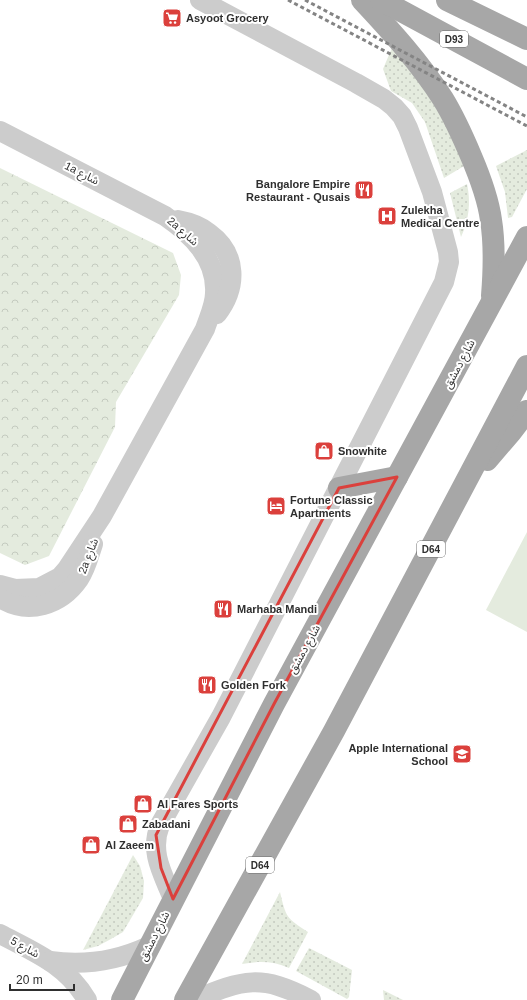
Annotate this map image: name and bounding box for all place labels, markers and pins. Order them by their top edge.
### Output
supermarket icon: Asyoot Grocery [161,7,183,29]
place label: Asyoot Grocery [186,12,269,24]
place label: Bangalore Empire Restaurant - Qusais [246,178,350,203]
restaurant icon: Bangalore Empire Restaurant - Qusais [353,179,375,201]
place label: Zulekha Medical Centre [401,204,479,229]
hospital icon: Zulekha Medical Centre [376,205,398,227]
shop icon: Snowhite [313,440,335,462]
place label: Snowhite [338,445,387,457]
place label: Fortune Classic Apartments [290,494,373,519]
hotel icon: Fortune Classic Apartments [265,495,287,517]
restaurant icon: Marhaba Mandi [212,598,234,620]
place label: Marhaba Mandi [237,603,317,615]
restaurant icon: Golden Fork [196,674,218,696]
place label: Golden Fork [221,679,287,691]
place label: Apple International School [348,742,448,767]
school or university icon: Apple International School [451,743,473,765]
shop icon: Al Fares Sports [132,793,154,815]
place label: Al Fares Sports [157,798,238,810]
shop icon: Zabadani [117,813,139,835]
place label: Zabadani [142,818,190,830]
shop icon: Al Zaeem [80,834,102,856]
place label: Al Zaeem [105,839,154,851]

